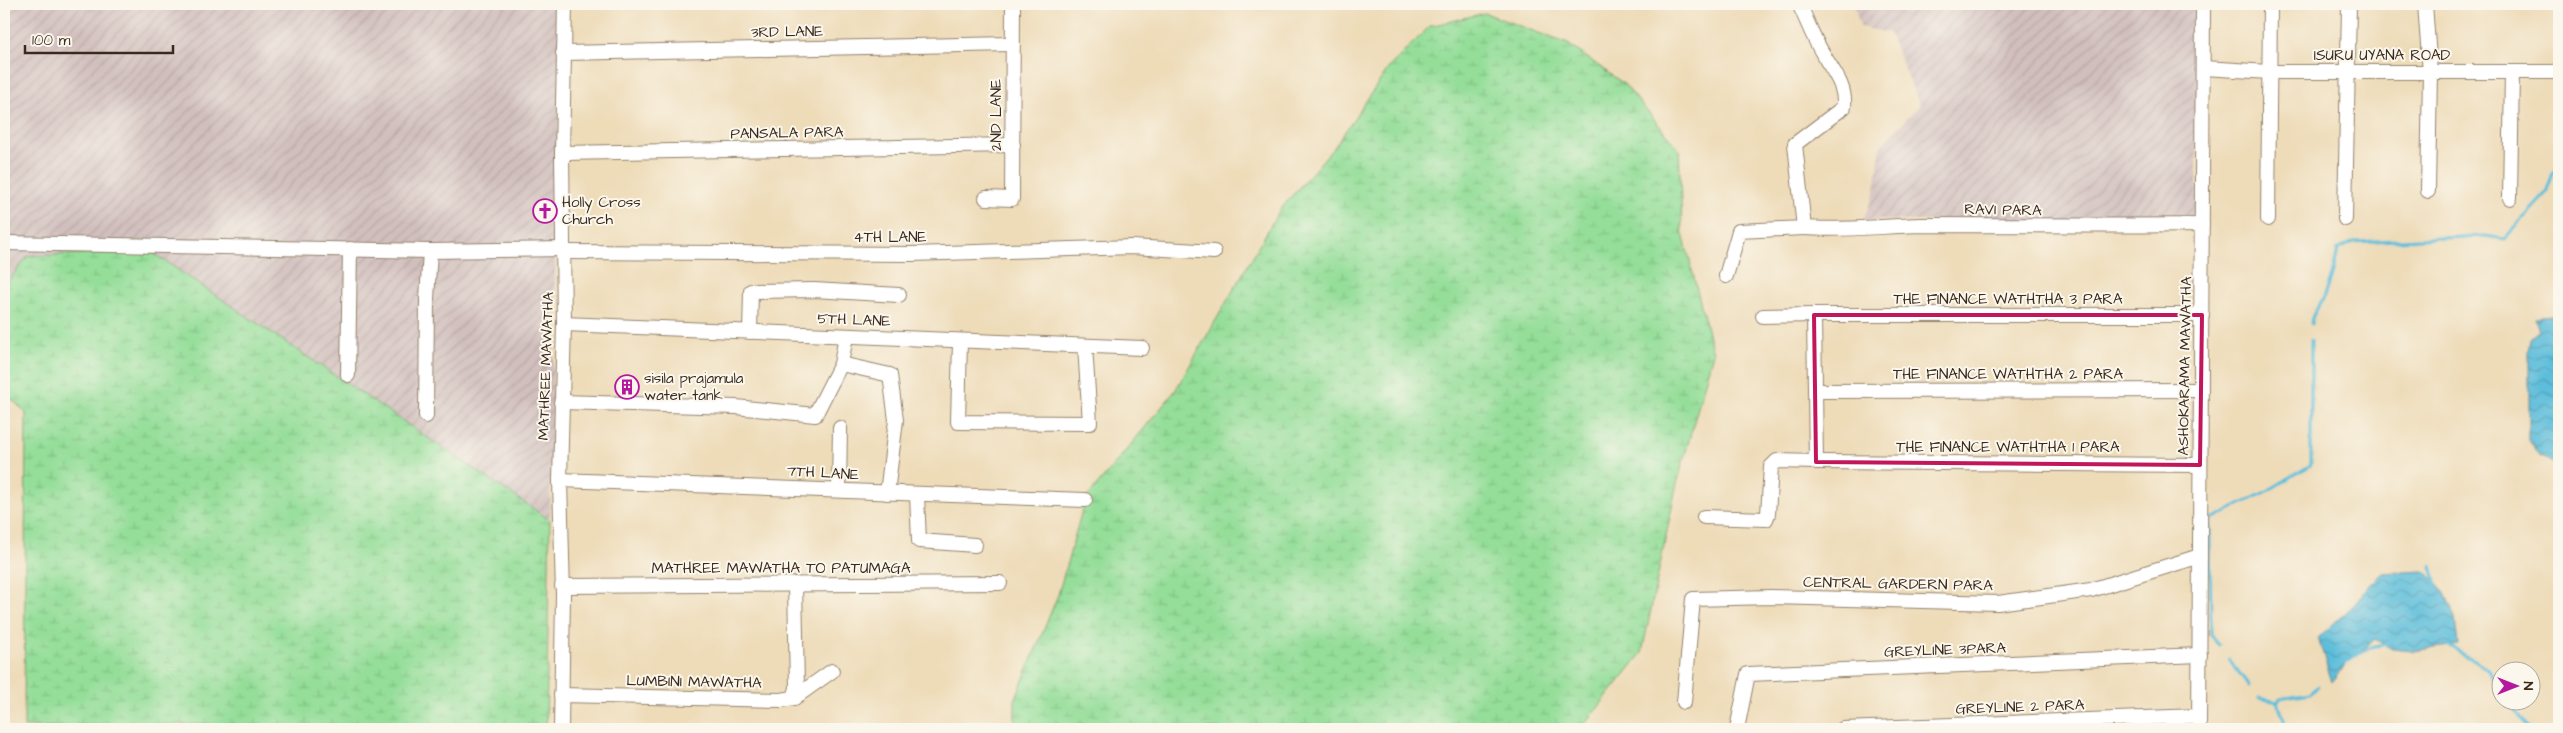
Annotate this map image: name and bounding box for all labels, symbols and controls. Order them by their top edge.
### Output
street label: 3RD LANE [751,21,823,43]
scale bar [25,22,172,54]
text: 100 m [32,30,71,51]
street label: ISURU UYANA ROAD [2314,45,2451,66]
street label: 2ND LANE [986,79,1007,151]
street label: PANSALA PARA [730,122,844,144]
place label: Holly Cross Church [562,192,641,230]
church icon: Holly Cross Church [532,198,558,224]
street label: RAVI PARA [1964,199,2042,221]
street label: 4TH LANE [854,227,927,248]
street label: ASHOKARAMA MAWATHA [2173,276,2197,456]
street label: THE FINANCE WATHTHA 3 PARA [1893,289,2123,310]
street label: MATHREE MAWATHA [533,291,559,441]
street label: 5TH LANE [817,308,891,332]
street label: THE FINANCE WATHTHA 2 PARA [1893,364,2123,385]
place label: sisila prajamula water tank [644,368,744,406]
building icon: sisila prajamula water tank [614,374,640,400]
street label: THE FINANCE WATHTHA 1 PARA [1896,437,2120,458]
street label: 7TH LANE [787,461,860,485]
street label: MATHREE MAWATHA TO PATUMAGA [651,558,911,579]
street label: CENTRAL GARDERN PARA [1803,572,1993,596]
street label: GREYLINE 3PARA [1884,637,2007,663]
north arrow [2490,660,2540,710]
street label: LUMBINI MAWATHA [626,670,762,694]
text: N [2518,682,2538,691]
street label: GREYLINE 2 PARA [1955,694,2085,720]

